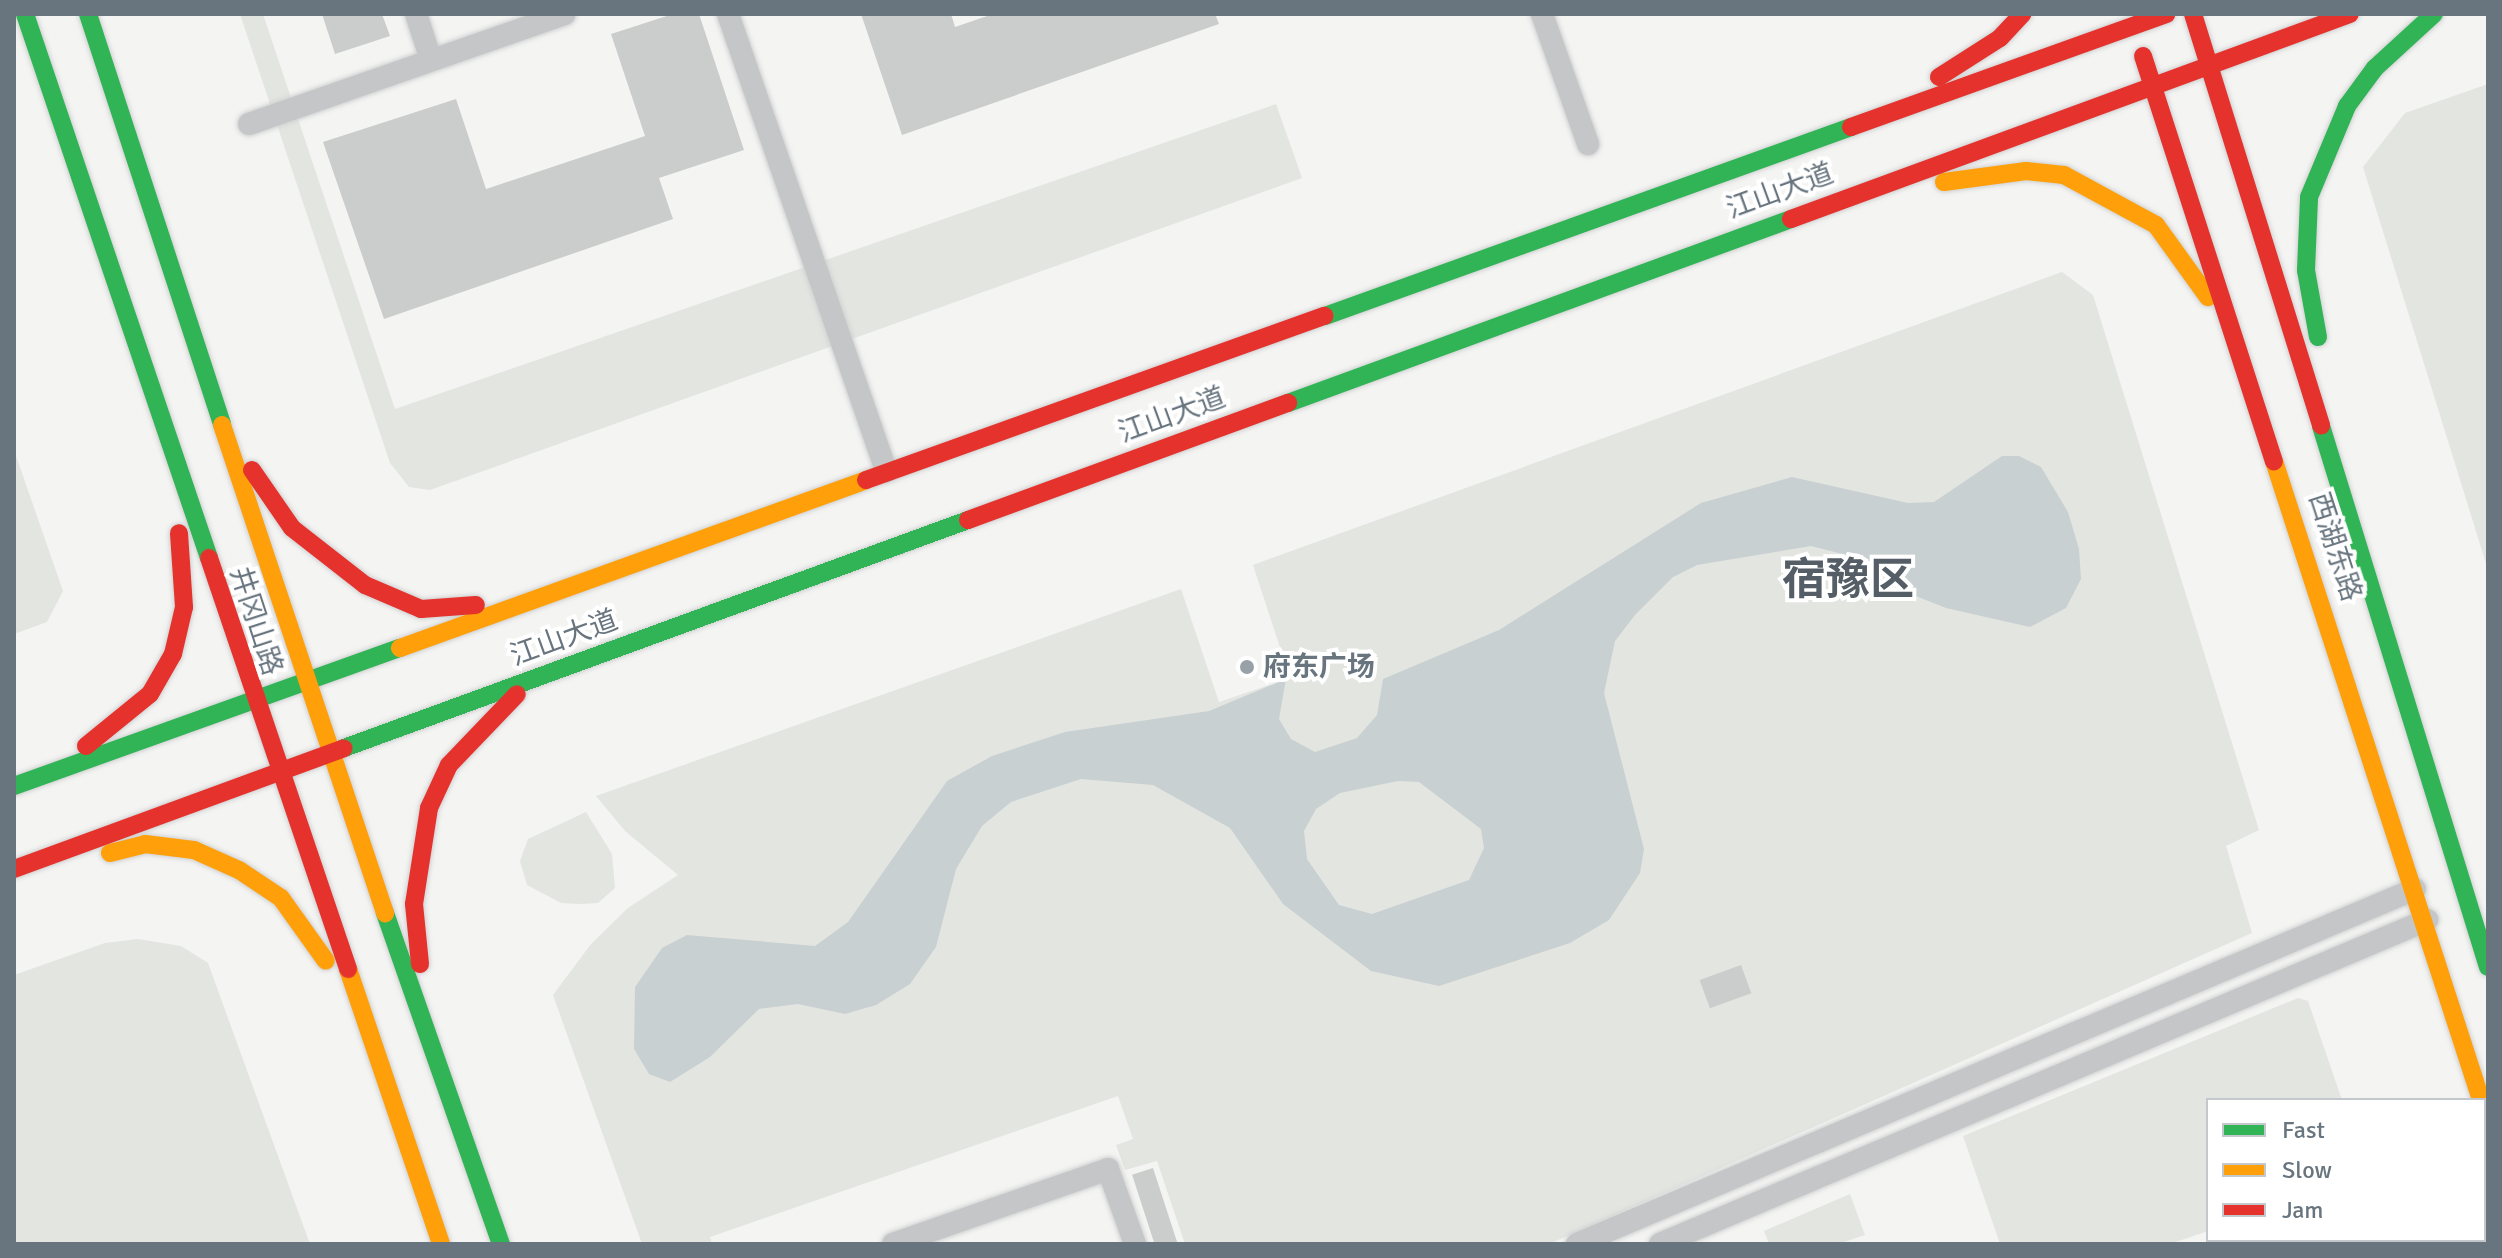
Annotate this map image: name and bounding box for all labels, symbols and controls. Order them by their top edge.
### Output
street label: 江山大道 [1722,156,1838,226]
street label: 江山大道 [1114,380,1230,450]
street label: 西湖东路 [2302,489,2368,605]
district label: 宿豫区 [1782,554,1914,606]
street label: 井冈山路 [223,563,289,679]
street label: 江山大道 [506,603,622,673]
place label: 府东广场 [1263,650,1375,684]
marker: 府东广场 [1238,658,1256,676]
legend [2206,1098,2486,1242]
text: Fast [2282,1115,2325,1145]
text: Slow [2282,1155,2332,1185]
text: Jam [2282,1195,2323,1225]

